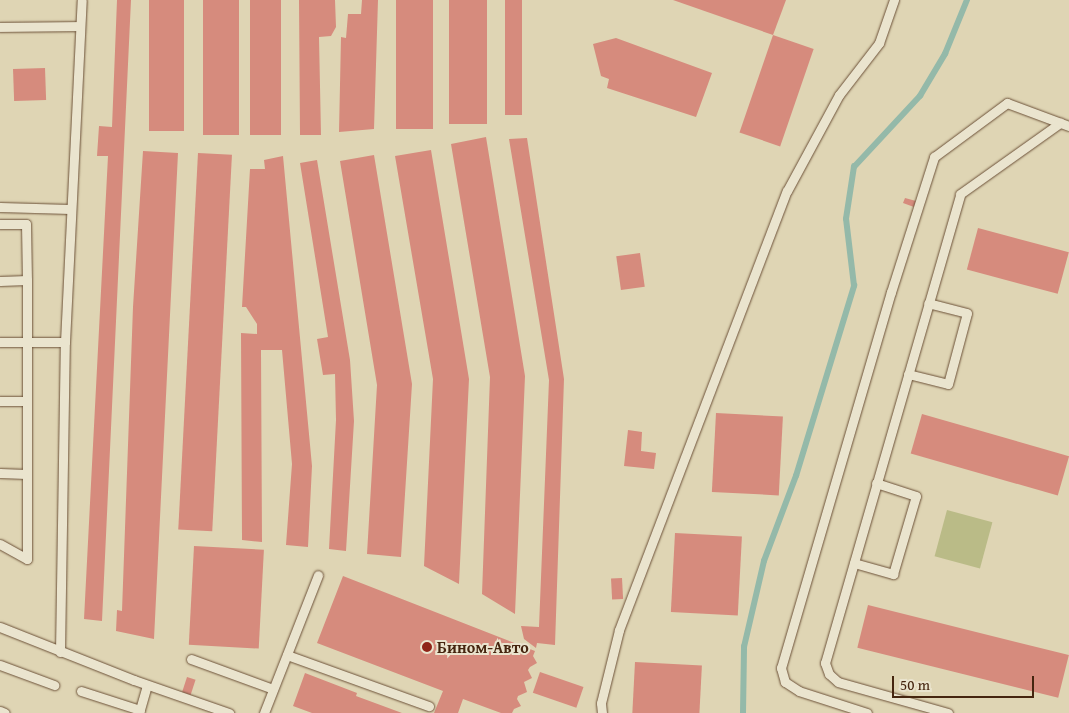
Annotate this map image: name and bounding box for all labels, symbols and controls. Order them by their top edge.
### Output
place label: Бином-Авто [437,637,529,657]
marker: Бином-Авто [421,641,433,653]
scale bar [894,666,1036,698]
text: 50 m [900,674,930,695]

